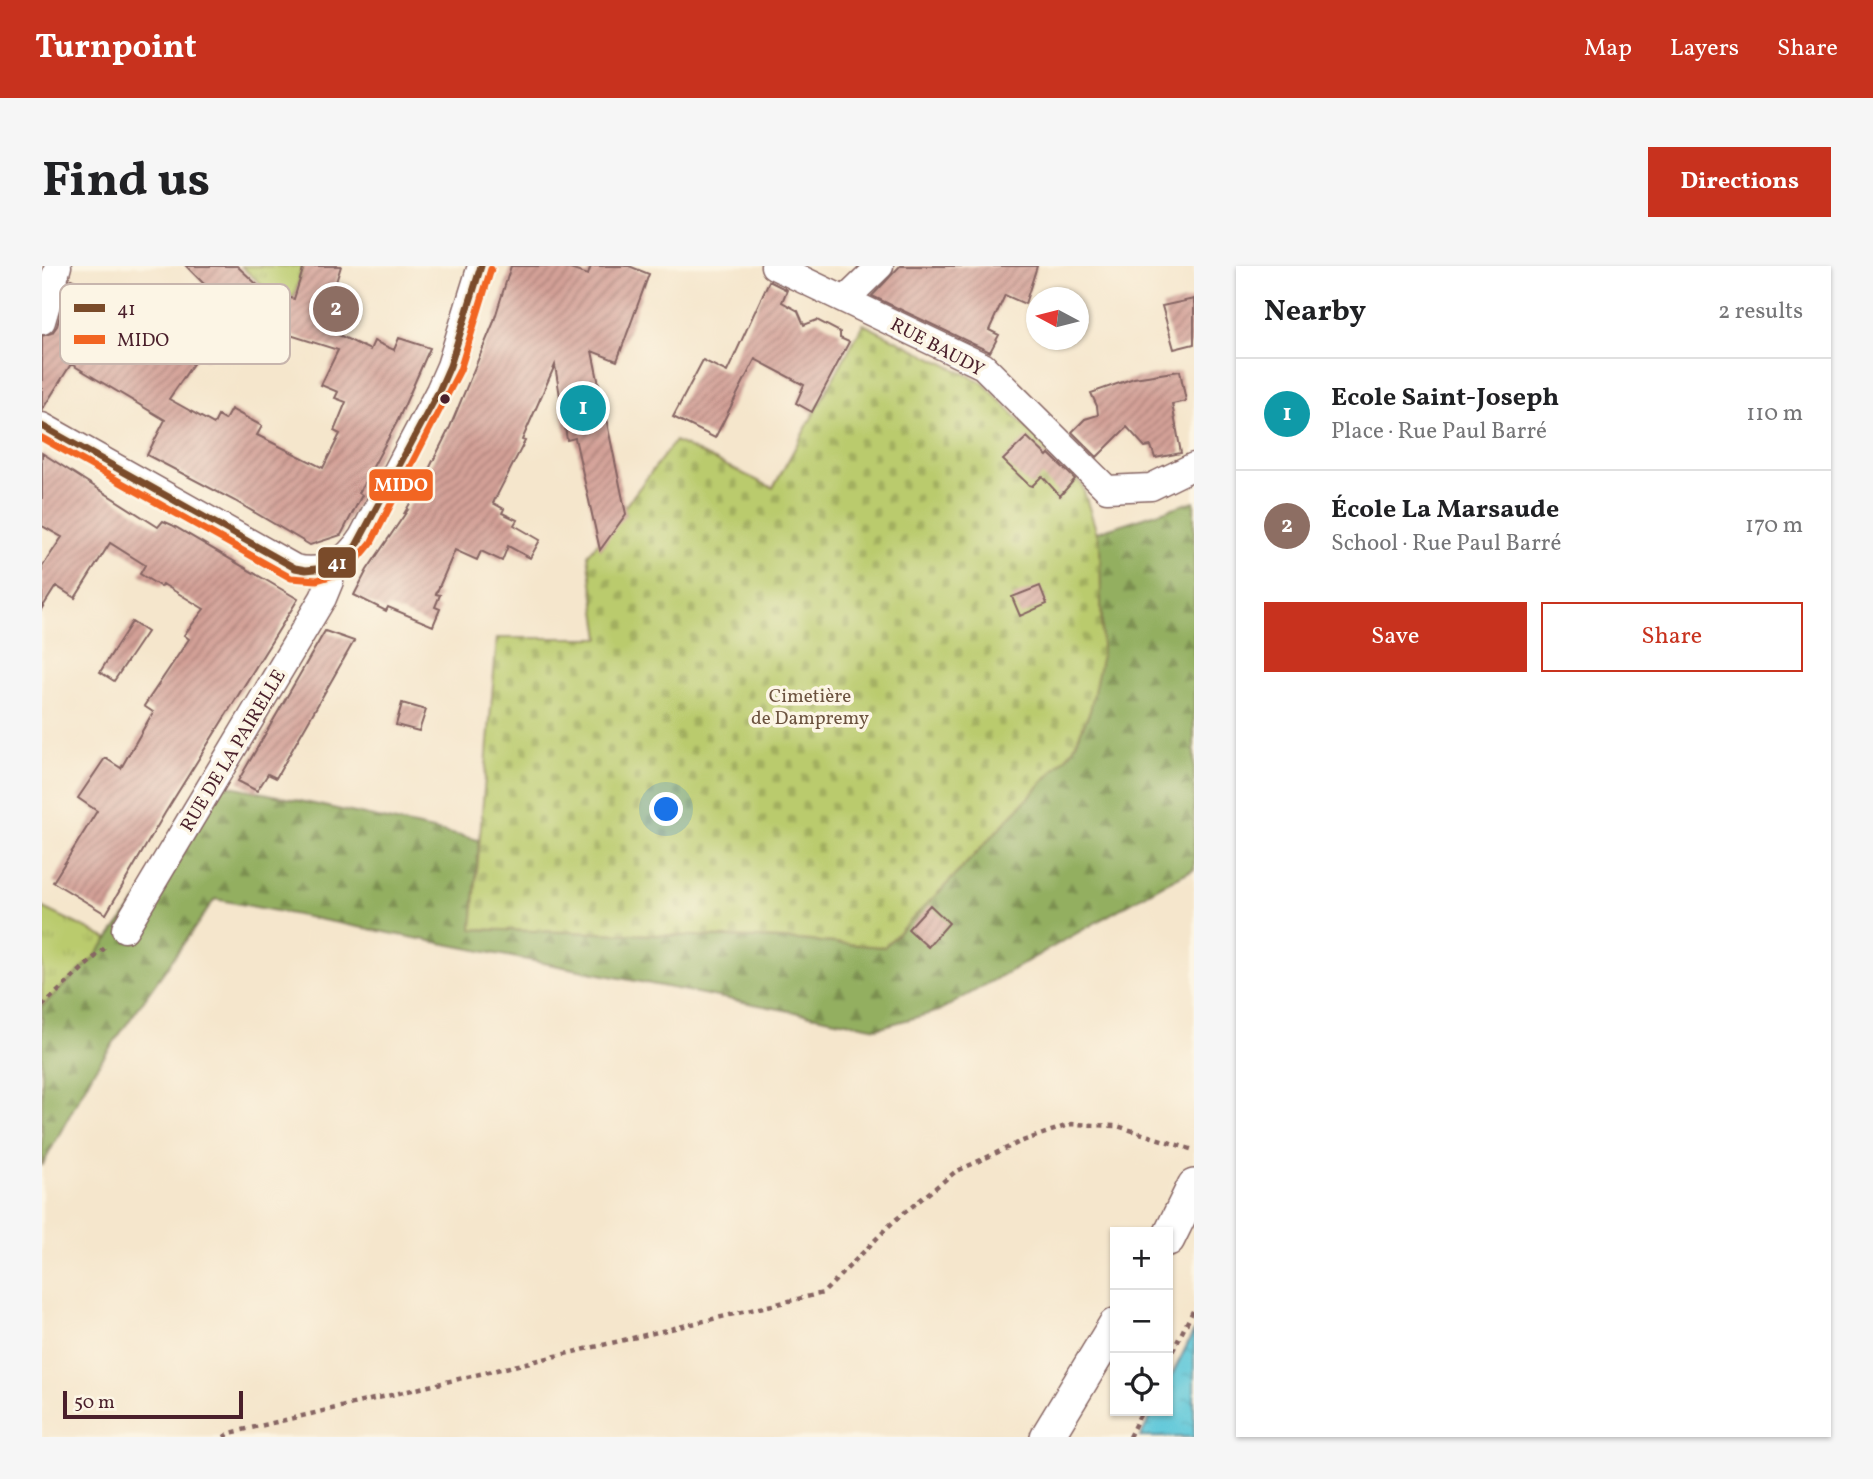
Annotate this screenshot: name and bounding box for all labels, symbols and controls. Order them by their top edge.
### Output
text: Turnpoint [35,26,197,72]
text: Map [1584,32,1632,66]
text: Layers [1670,32,1739,66]
text: Share [1777,32,1838,66]
button: Directions [1648,147,1831,217]
text: Find us [42,148,210,217]
pin: 2 [313,283,359,335]
legend [60,284,290,364]
north arrow [1026,287,1089,350]
text: Nearby [1264,291,1366,333]
text: 2 results [1718,296,1803,328]
text: 41 [117,297,136,323]
street label: RUE BAUDY [885,312,989,383]
text: MIDO [117,328,169,354]
text: Ecole Saint-Joseph [1331,380,1559,416]
pin: 1 [560,382,606,434]
unlabelled marker [438,392,452,406]
text: 1 [1282,398,1292,430]
text: 110 m [1746,398,1803,430]
text: Place · Rue Paul Barré [1331,416,1547,448]
line badge: MIDO [368,468,434,502]
text: MIDO [374,473,428,499]
text: École La Marsaude [1331,492,1559,528]
text: 2 [1281,510,1293,542]
text: 170 m [1745,510,1803,542]
text: School · Rue Paul Barré [1331,528,1561,560]
line badge: 41 [317,546,357,579]
text: 41 [327,551,347,577]
button: Save [1264,602,1527,672]
button: Share [1541,602,1803,672]
street label: RUE DE LA PAIRELLE [175,665,293,837]
park label: Cimetière de Dampremy [751,684,869,732]
your location [649,792,683,826]
map controls [1110,1227,1173,1416]
button: + [1110,1227,1173,1290]
button: − [1110,1290,1173,1353]
button: locate [1110,1353,1173,1416]
scale bar [63,1388,243,1420]
text: 50 m [74,1390,115,1416]

